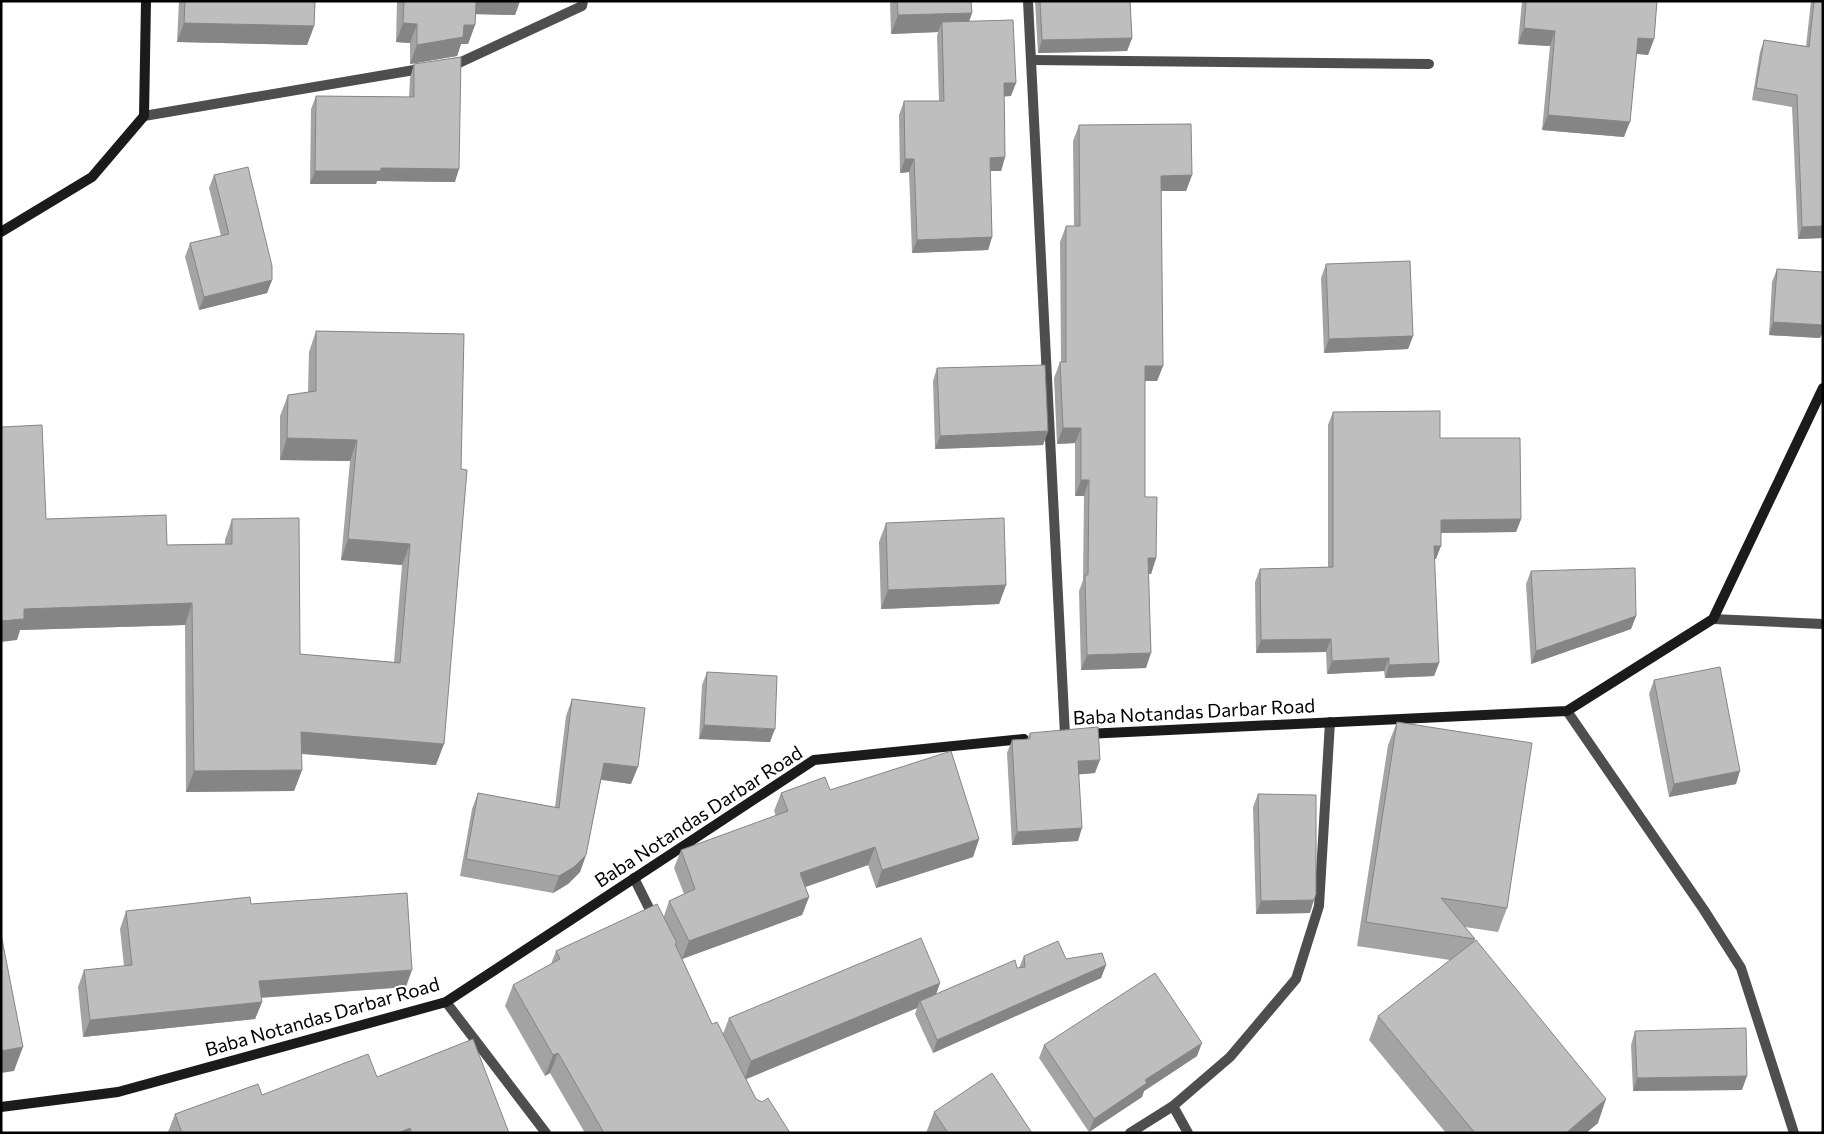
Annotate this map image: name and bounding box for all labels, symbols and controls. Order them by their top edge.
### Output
street label: Baba Notandas Darbar Road [1072,693,1316,729]
street label: Baba Notandas Darbar Road [590,740,806,892]
street label: Baba Notandas Darbar Road [202,972,442,1060]

